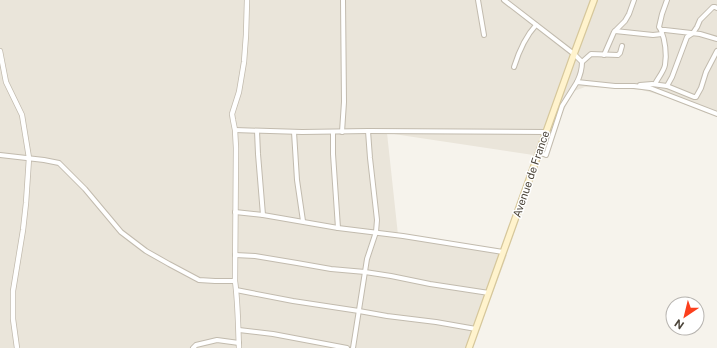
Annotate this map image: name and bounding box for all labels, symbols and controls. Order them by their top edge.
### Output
street label: Avenue de France [511,129,551,219]
north arrow [665,296,705,336]
text: N [672,317,686,332]

